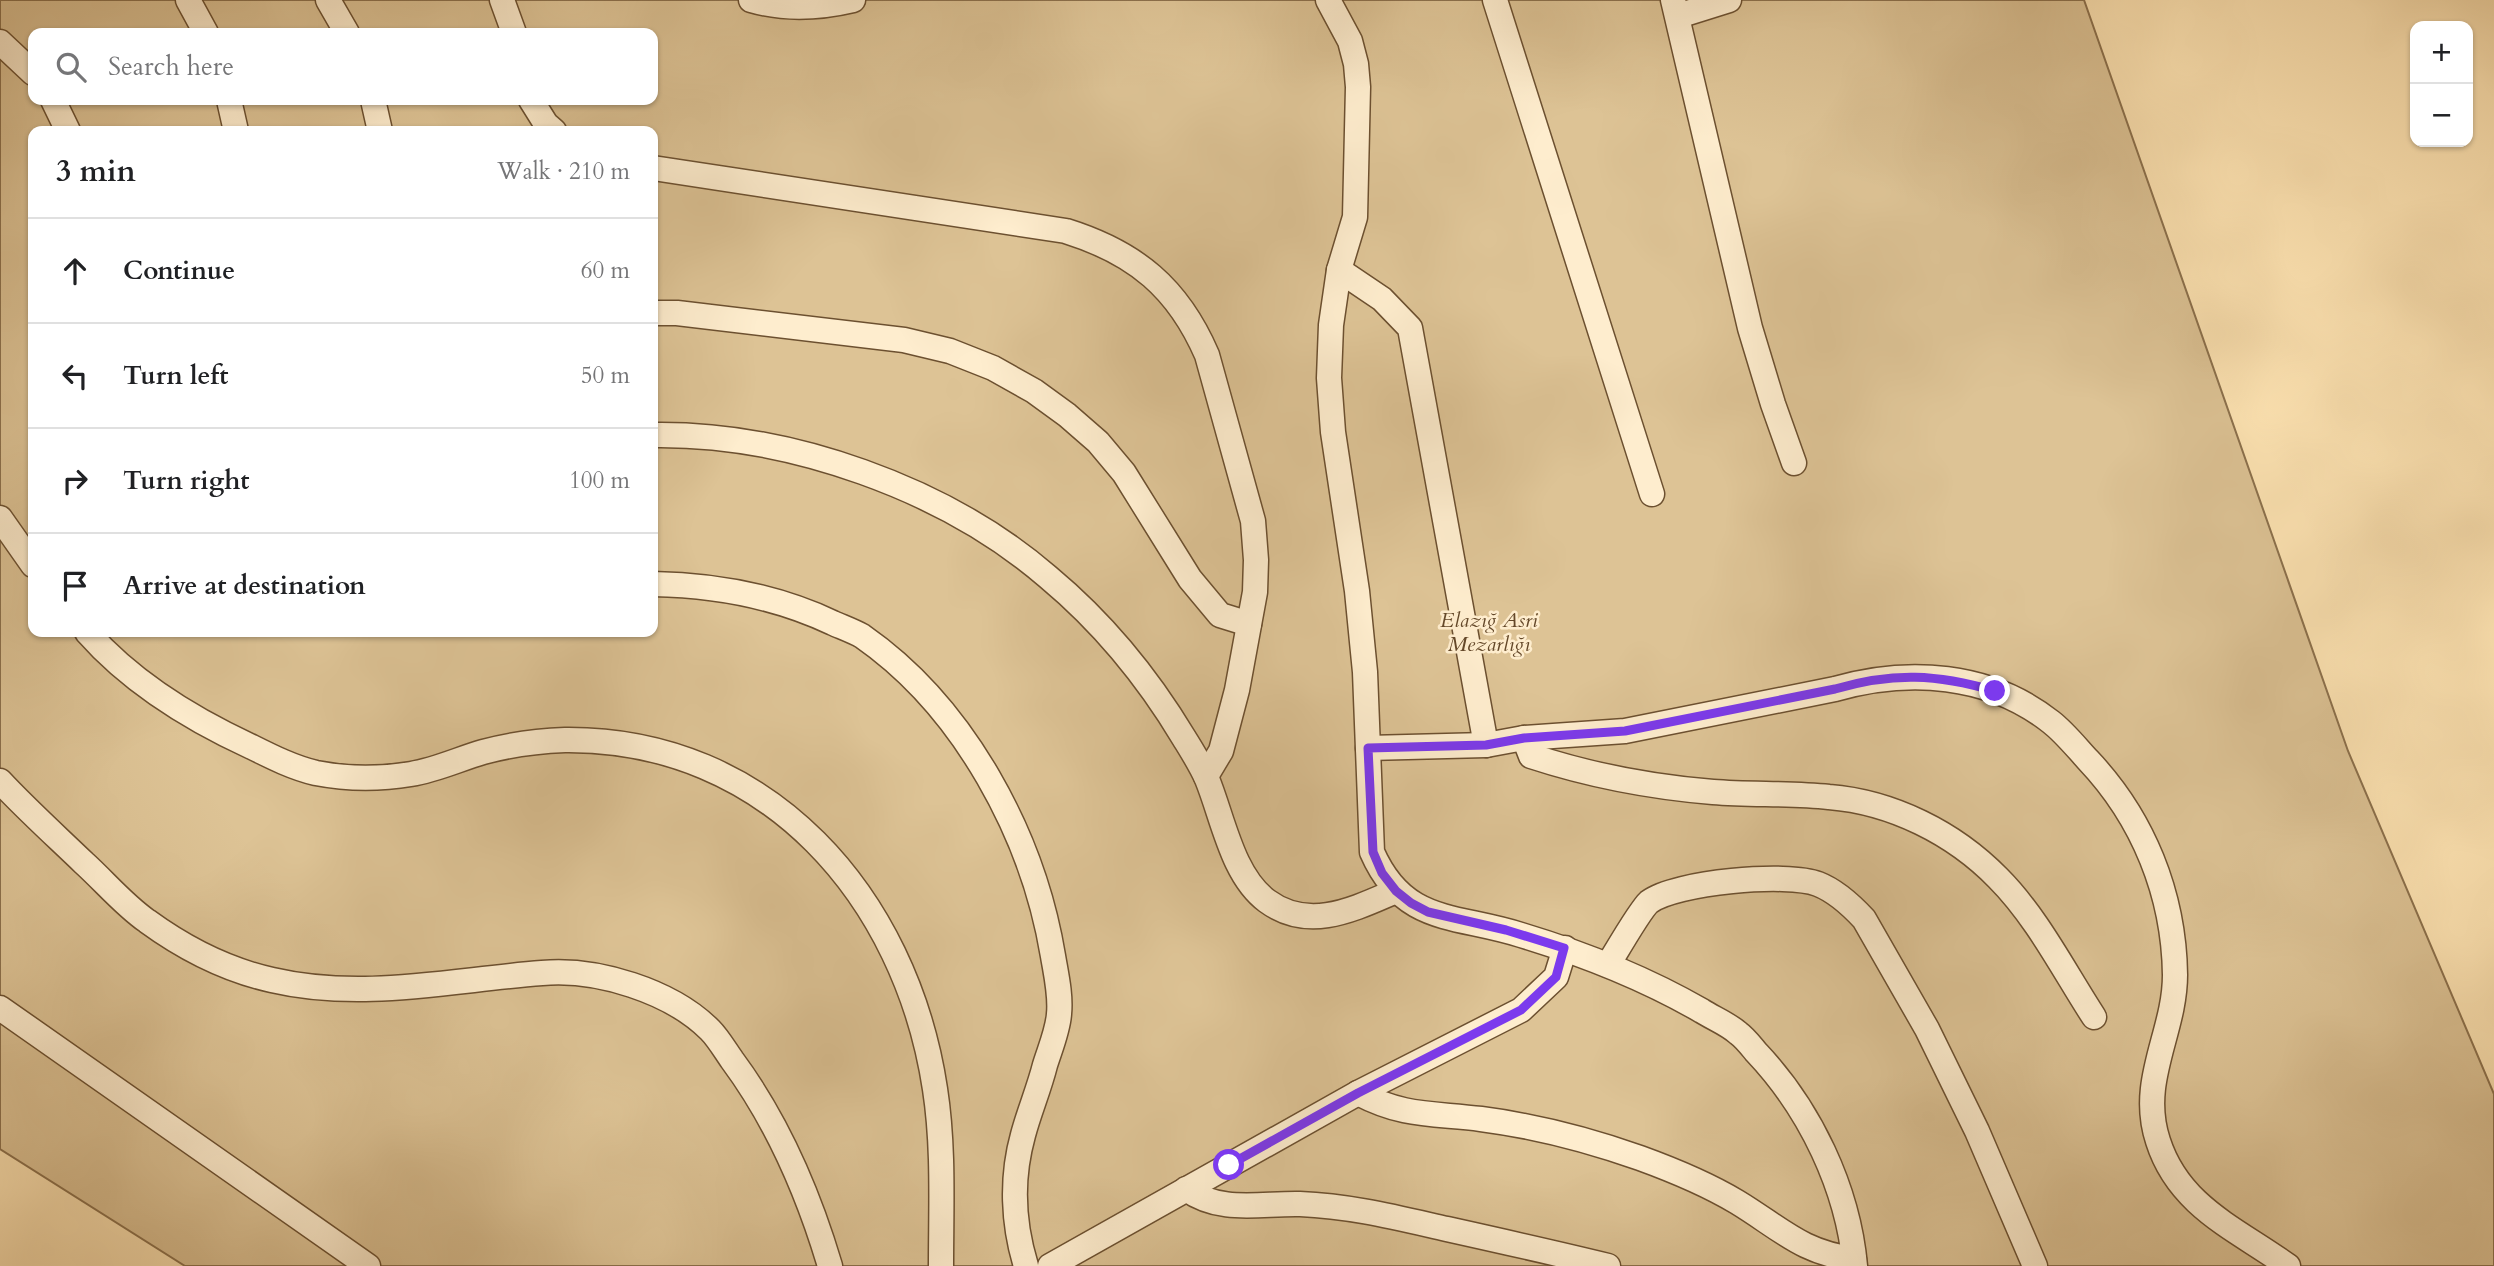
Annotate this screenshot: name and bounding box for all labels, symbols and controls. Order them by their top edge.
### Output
map controls [2410,21,2473,147]
button: + [2410,21,2473,84]
search box [28,28,658,105]
icon: search [52,48,90,86]
text: Search here [108,49,234,84]
button: − [2410,84,2473,147]
text: 3 min [56,151,136,192]
text: Walk · 210 m [497,156,630,187]
icon: ahead [56,252,94,290]
text: Continue [123,253,235,288]
text: 60 m [581,255,630,286]
icon: left [56,357,94,395]
text: Turn left [123,358,228,393]
text: 50 m [581,360,630,391]
icon: right [56,462,94,500]
text: Turn right [123,463,250,498]
text: 100 m [569,465,630,496]
icon: arrive [56,567,94,605]
text: Arrive at destination [123,568,366,603]
park label: Elazığ Asri Mezarlığı [1440,606,1538,659]
route end [1979,675,2010,706]
route start [1213,1149,1244,1180]

